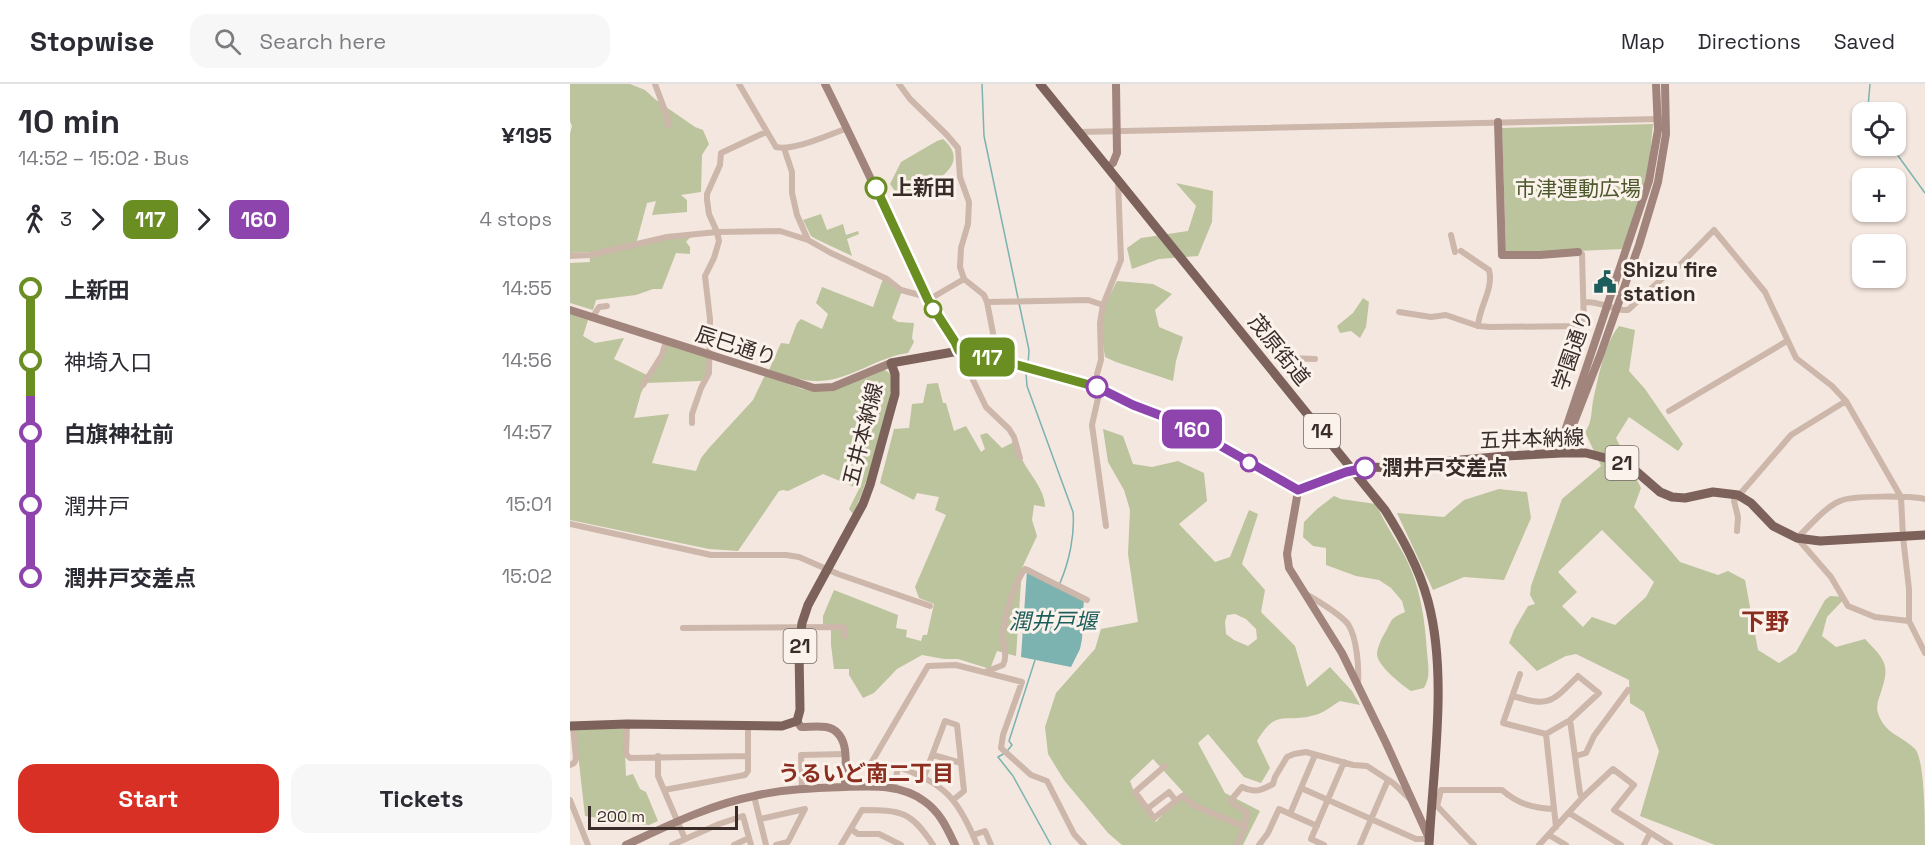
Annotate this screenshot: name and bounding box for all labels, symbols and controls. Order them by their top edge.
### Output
search box [190,14,610,68]
text: Stopwise [30,23,154,59]
icon: search [211,25,244,58]
text: Search here [259,27,386,55]
text: Map [1621,28,1665,55]
text: Directions [1698,28,1801,55]
text: Saved [1834,28,1895,55]
text: 10 min [18,101,120,143]
map controls [1852,102,1906,288]
button: locate [1852,102,1906,156]
text: ¥195 [502,121,552,149]
text: 14:52 – 15:02 · Bus [18,145,189,171]
button: + [1852,168,1906,222]
place label: 上新田 [892,174,955,201]
park label: 市津運動広場 [1515,175,1641,202]
marker: 上新田 [865,177,887,199]
icon: walk [18,203,51,236]
icon: forward [81,203,114,236]
icon: forward [187,203,220,236]
text: 3 [60,206,72,232]
text: 117 [135,206,166,233]
text: 160 [241,206,277,233]
text: 4 stops [479,206,552,232]
button: − [1852,234,1906,288]
place label: Shizu fire station [1623,256,1718,307]
public building icon: Shizu fire station [1592,269,1618,295]
text: 14:55 [502,275,552,301]
text: 上新田 [64,276,130,304]
unlabelled marker [924,300,942,318]
street label: 学園通り [1546,306,1599,394]
street label: 茂原街道 [1242,309,1316,391]
street label: 辰巳通り [692,320,780,371]
line badge: 117 [952,338,1022,376]
text: 117 [972,344,1002,371]
text: 14:56 [502,347,552,373]
text: 神埼入口 [64,348,152,376]
unlabelled marker [1086,376,1108,398]
street label: 五井本納線 [837,380,888,488]
line badge: 160 [1158,410,1226,448]
road number: 14 [1304,414,1340,448]
text: 160 [1174,416,1210,443]
text: 14:57 [503,419,552,445]
text: 白旗神社前 [64,420,174,448]
street label: 五井本納線 [1479,423,1585,454]
road number: 21 [1606,446,1638,480]
unlabelled marker [1240,454,1258,472]
place label: 潤井戸交差点 [1382,454,1508,481]
marker: 潤井戸交差点 [1354,457,1376,479]
text: 15:01 [505,491,552,517]
text: 潤井戸 [64,492,130,520]
text: 15:02 [502,563,552,589]
text: 潤井戸交差点 [64,564,196,592]
district label: 下野 [1741,606,1789,637]
water label: 潤井戸堰 [1009,607,1101,635]
road number: 21 [784,629,816,663]
district label: うるいど南二丁目 [778,759,954,787]
button: Start [18,764,279,833]
button: Tickets [291,764,552,833]
scale bar [588,803,738,830]
text: 200 m [597,806,645,827]

